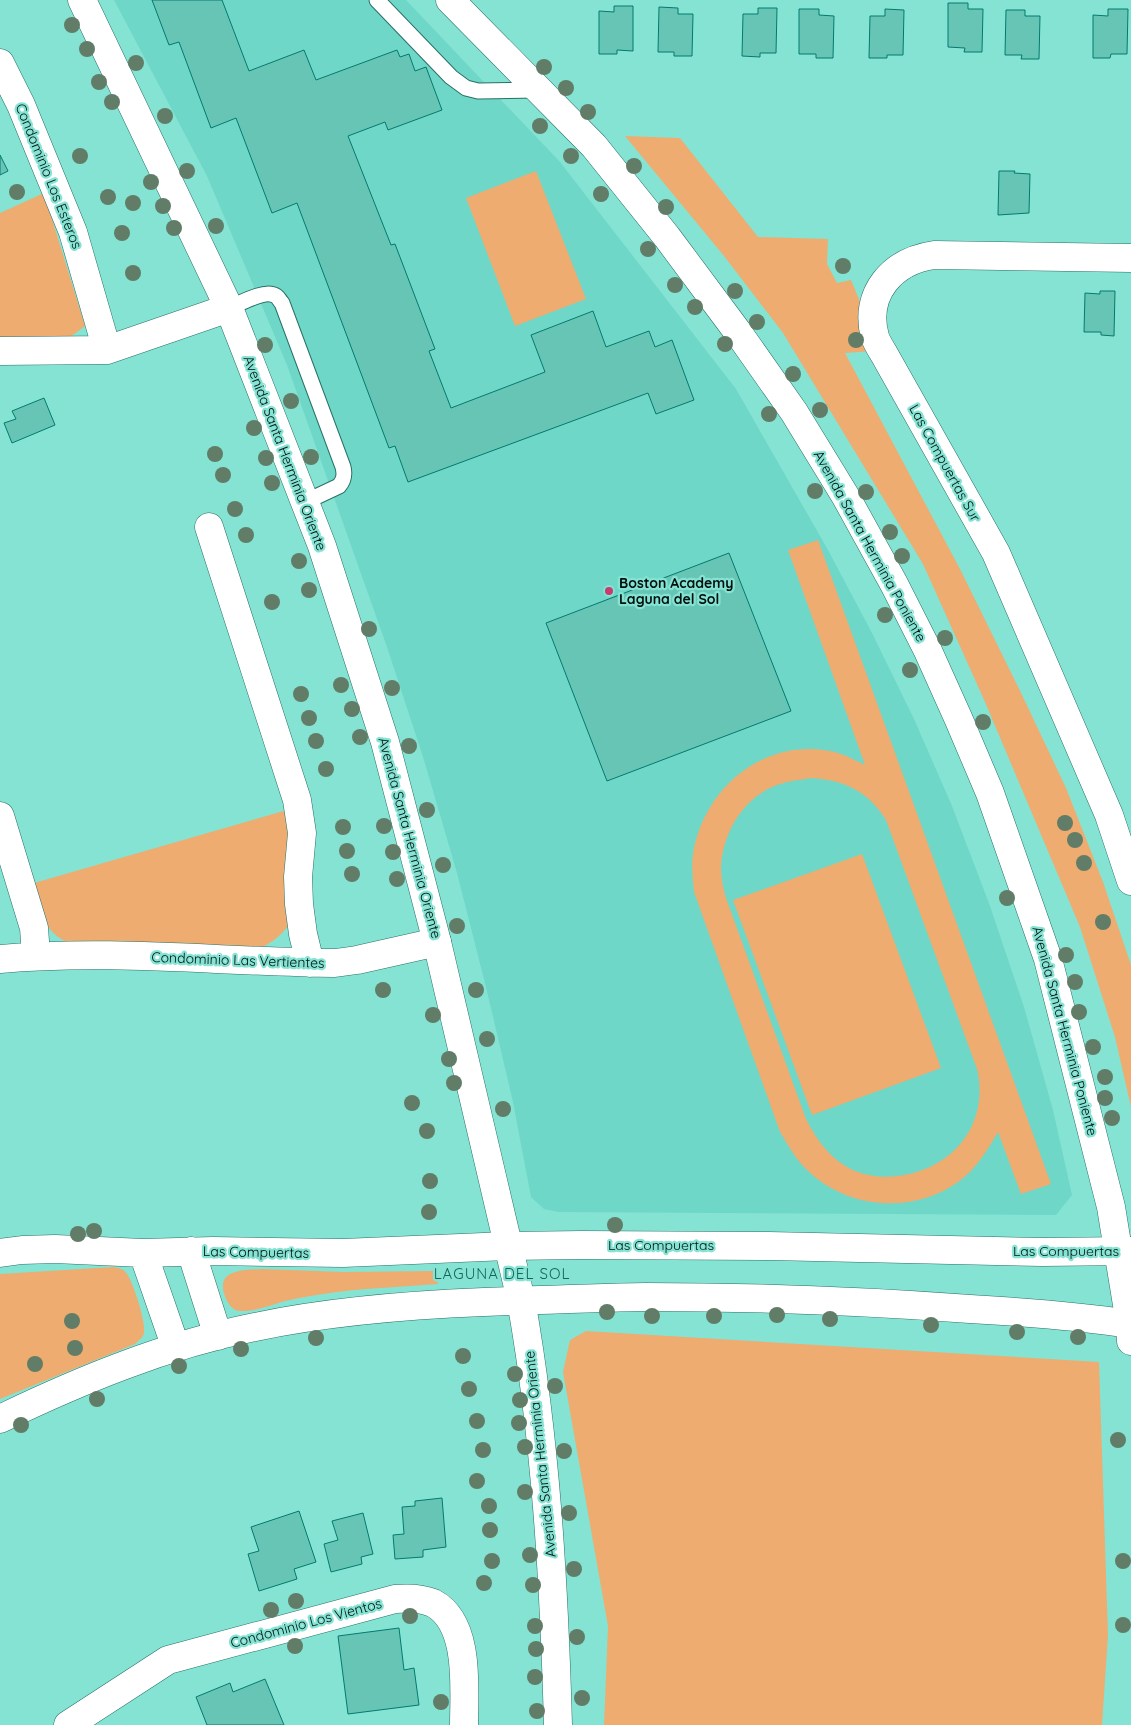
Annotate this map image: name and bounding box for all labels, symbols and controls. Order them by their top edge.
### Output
street label: Condominio Los Esteros [12,101,86,251]
street label: Avenida Santa Herminia Oriente [239,353,331,553]
street label: Las Compuertas Sur [905,401,985,525]
street label: Avenida Santa Herminia Poniente [810,447,930,645]
place label: Boston Academy Laguna del Sol [619,574,733,608]
marker: Boston Academy Laguna del Sol [603,585,615,597]
street label: Avenida Santa Herminia Oriente [374,735,446,941]
street label: Avenida Santa Herminia Poniente [1028,924,1102,1138]
street label: Condominio Las Vertientes [151,948,325,972]
street label: Las Compuertas [608,1236,714,1254]
street label: Las Compuertas [203,1242,309,1262]
street label: Las Compuertas [1013,1242,1119,1260]
district label: LAGUNA DEL SOL [434,1264,570,1283]
street label: Avenida Santa Herminia Oriente [520,1350,560,1558]
street label: Condominio Los Vientos [228,1594,384,1652]

